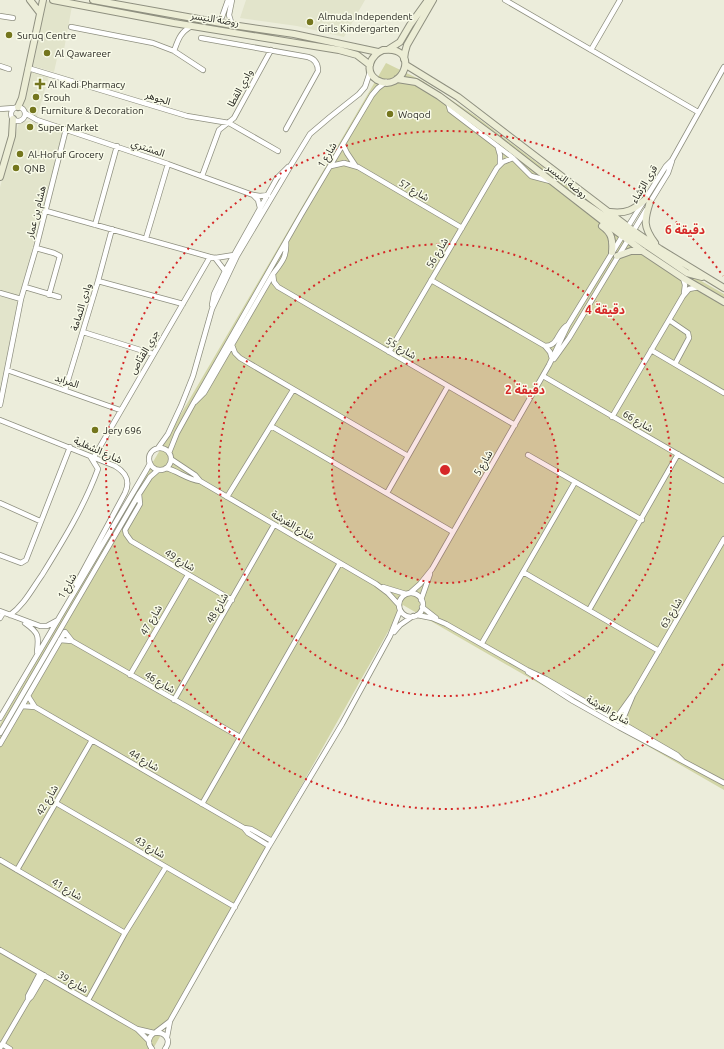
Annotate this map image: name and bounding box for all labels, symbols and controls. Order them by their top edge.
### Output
street label: روضة النيسر [189,10,240,29]
place label: Almuda Independent Girls Kindergarten [318,11,413,34]
marker: Almuda Independent Girls Kindergarten [305,17,315,27]
marker: Suruq Centre [4,30,14,40]
place label: Suruq Centre [17,30,76,41]
marker: Al Qawareer [42,48,52,58]
place label: Al Qawareer [55,48,111,59]
street label: وادي القطا [225,67,257,110]
marker: Al Kadi Pharmacy [35,79,45,89]
place label: Al Kadi Pharmacy [48,79,125,90]
street label: الجوهر [143,89,172,108]
marker: Srouh [31,92,41,102]
place label: Srouh [44,92,70,103]
marker: Furniture & Decoration [28,105,38,115]
place label: Furniture & Decoration [41,105,144,116]
marker: Woqod [385,109,395,119]
place label: Woqod [398,109,431,120]
marker: Super Market [25,122,35,132]
place label: Super Market [38,122,98,133]
street label: المشتري [129,137,166,161]
street label: شارع 1 [315,140,341,171]
marker: Al-Hofuf Grocery [15,149,25,159]
place label: Al-Hofuf Grocery [28,149,104,160]
street label: روضة النيسر [543,161,590,201]
marker: QNB [11,163,21,173]
place label: QNB [24,163,45,174]
street label: قرى الرّشاء [629,163,661,205]
street label: شارع 57 [396,177,431,205]
street label: هشام بن عمار [24,184,51,241]
text: 6 دقيقة [665,223,705,237]
street label: شارع 56 [424,236,452,271]
street label: وادى الثمامة [69,282,94,332]
text: 4 دقيقة [585,303,625,317]
street label: جري القنّاص [127,328,163,377]
street label: شارع 55 [383,335,418,363]
street label: المرابد [53,372,81,391]
text: 2 دقيقة [505,383,545,397]
street label: شارع 66 [620,408,655,436]
marker: Jery 696 [90,425,100,435]
place label: Jery 696 [103,425,142,436]
street label: شارع الشفلية [71,434,124,467]
street label: شارع 5 [471,448,496,479]
centre of rings [438,463,452,477]
street label: شارع الفرشة [268,508,317,544]
street label: شارع 49 [162,547,197,575]
street label: شارع 1 [55,571,80,602]
street label: شارع 48 [204,591,232,626]
street label: شارع 63 [658,596,686,631]
street label: شارع 47 [138,603,166,638]
street label: شارع 46 [142,669,177,697]
street label: شارع الفرشة [583,693,632,729]
street label: شارع 44 [126,747,161,775]
street label: شارع 42 [34,783,62,818]
street label: شارع 43 [132,834,167,862]
street label: شارع 41 [49,876,84,904]
street label: شارع 39 [55,969,90,997]

